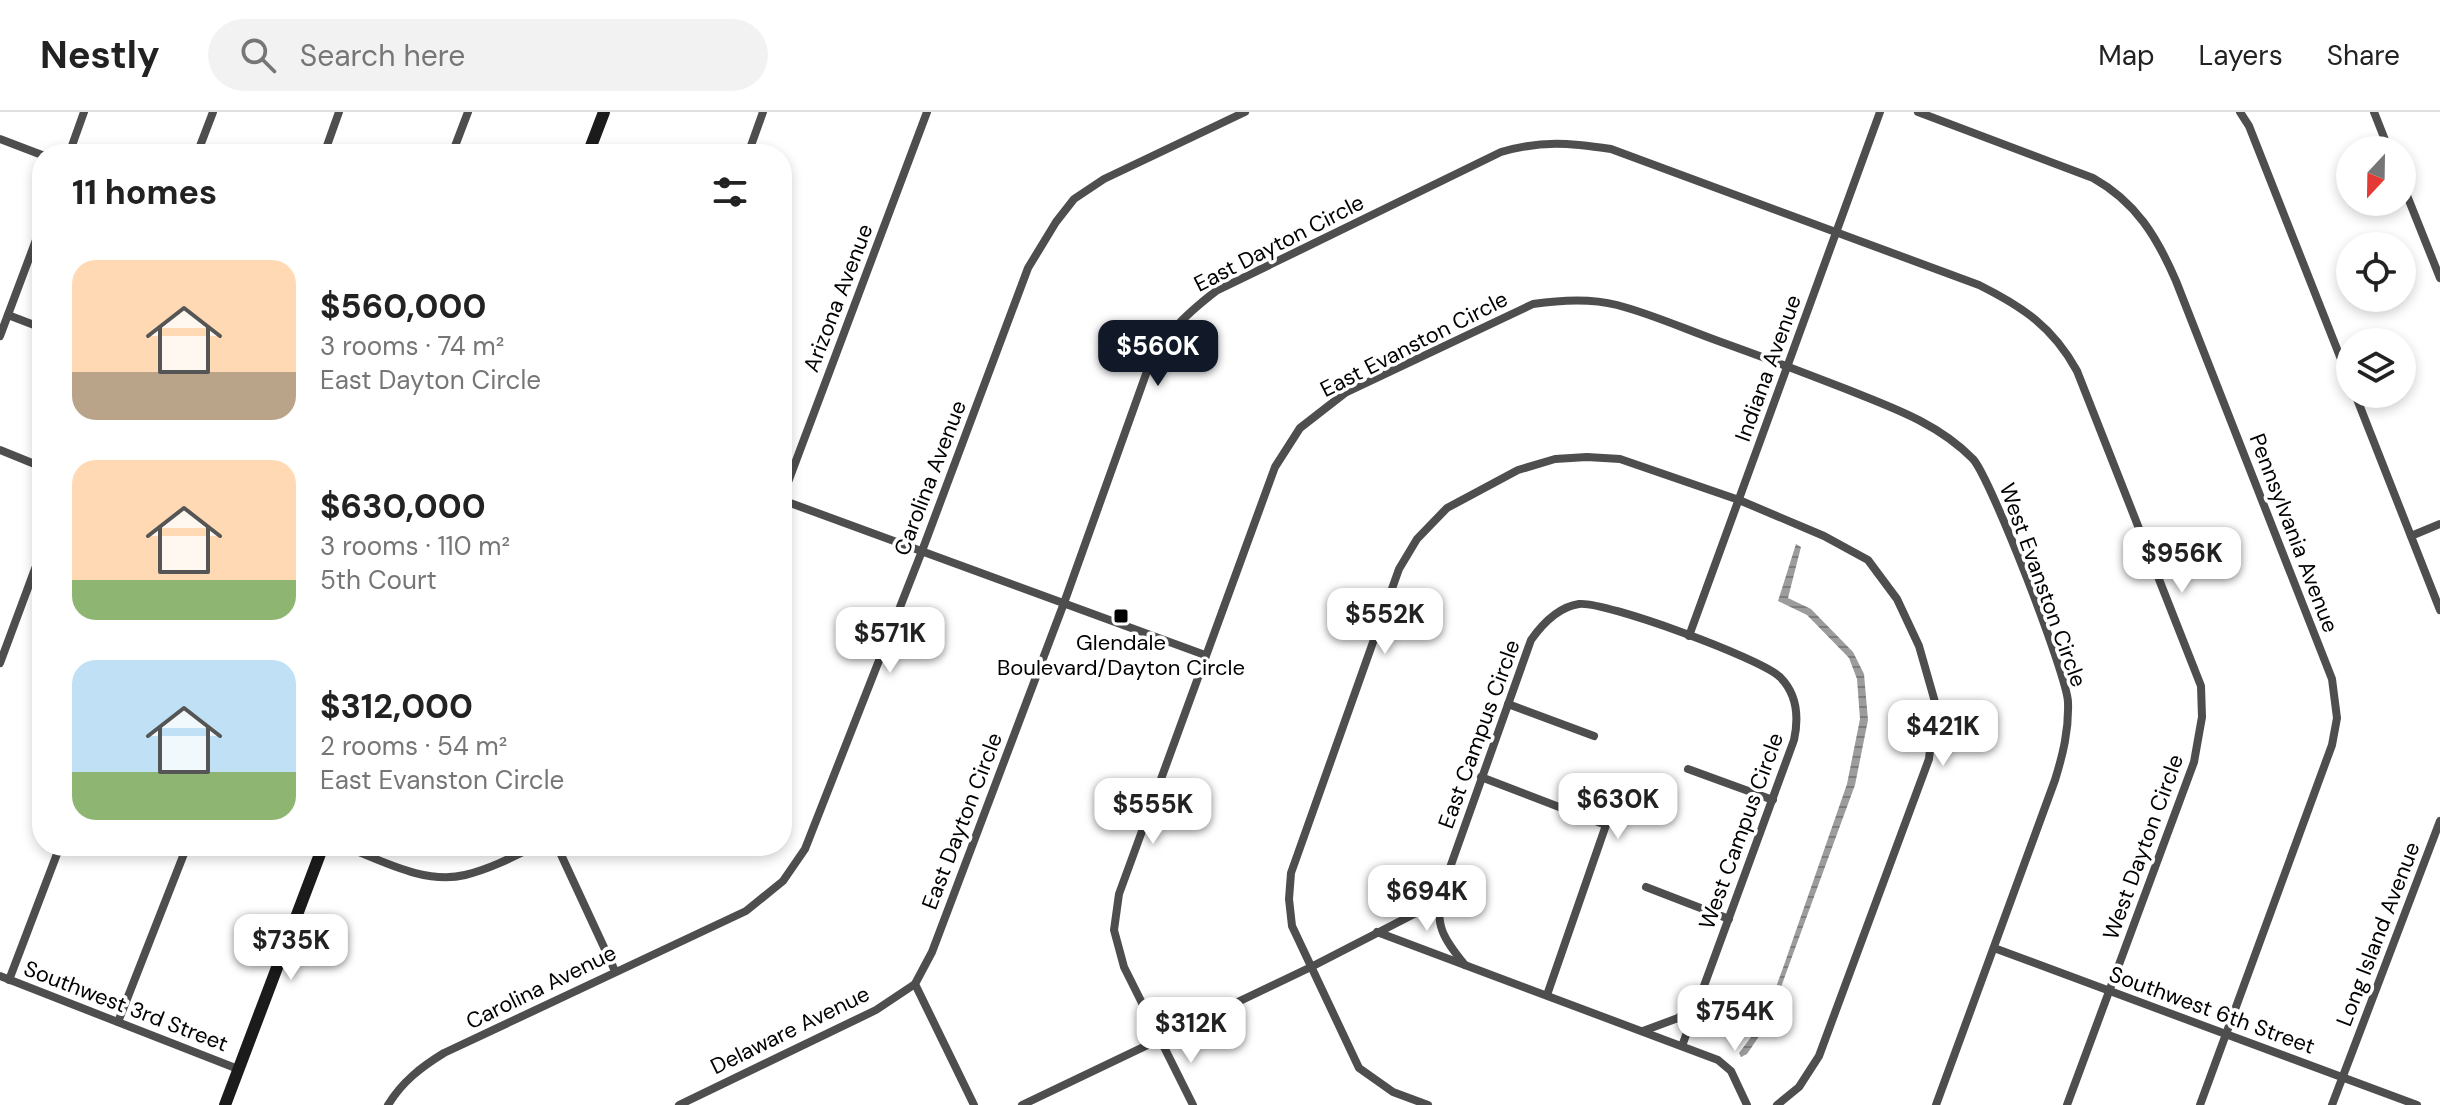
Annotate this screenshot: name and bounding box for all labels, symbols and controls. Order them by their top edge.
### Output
search box [208,19,768,91]
text: Nestly [40,30,160,80]
icon: search [236,33,280,77]
text: Search here [300,36,465,75]
text: Map [2098,37,2155,74]
text: Layers [2199,37,2283,74]
text: Share [2327,37,2400,74]
north arrow [2336,136,2416,216]
map controls [2336,136,2416,408]
text: 11 homes [72,170,217,215]
icon: filters [708,170,752,214]
street label: East Dayton Circle [1189,188,1369,298]
street label: Arizona Avenue [796,220,880,376]
button: locate [2336,232,2416,312]
text: $560,000 [320,284,486,329]
street label: East Evanston Circle [1315,284,1513,404]
street label: Indiana Avenue [1728,291,1808,445]
icon: home [136,292,232,388]
pin: $560K [1102,320,1214,388]
button: layers [2336,328,2416,408]
text: 3 rooms · 74 m² [320,329,504,363]
text: $560K [1116,329,1200,363]
text: East Dayton Circle [320,363,541,397]
street label: Carolina Avenue [887,396,973,560]
street label: Pennsylvania Avenue [2243,429,2345,637]
street label: West Evanston Circle [1993,479,2093,691]
text: $630,000 [320,484,486,529]
icon: home [136,492,232,588]
pin: $956K [2126,527,2238,595]
text: 3 rooms · 110 m² [320,529,510,563]
text: $956K [2141,536,2223,570]
text: 5th Court [320,563,437,597]
pin: $552K [1329,588,1441,656]
text: $552K [1345,597,1425,631]
pin: $571K [834,607,946,675]
marker: Glendale Boulevard/Dayton Circle [1112,607,1130,625]
text: $571K [854,616,926,650]
place label: Glendale Boulevard/Dayton Circle [997,628,1245,682]
street label: East Campus Circle [1431,636,1527,832]
text: $312,000 [320,684,473,729]
icon: home [136,692,232,788]
pin: $421K [1887,700,1999,768]
text: $421K [1906,709,1980,743]
street label: East Dayton Circle [915,728,1009,914]
text: 2 rooms · 54 m² [320,729,507,763]
street label: West Campus Circle [1692,729,1790,933]
street label: West Dayton Circle [2096,750,2190,944]
text: East Evanston Circle [320,763,564,797]
pin: $630K [1562,773,1674,841]
pin: $555K [1097,778,1209,846]
text: $630K [1576,782,1660,816]
text: $555K [1112,787,1194,821]
street label: Long Island Avenue [2330,838,2426,1030]
pin: $694K [1371,865,1483,933]
text: $694K [1386,874,1468,908]
pin: $735K [235,914,347,982]
text: $735K [252,923,330,957]
street label: Carolina Avenue [461,938,621,1036]
street label: Southwest 3rd Street [20,954,232,1058]
street label: Southwest 6th Street [2105,959,2319,1061]
street label: Delaware Avenue [706,979,874,1081]
pin: $754K [1679,985,1791,1053]
text: $754K [1695,994,1775,1028]
pin: $312K [1135,997,1247,1065]
text: $312K [1155,1006,1227,1040]

